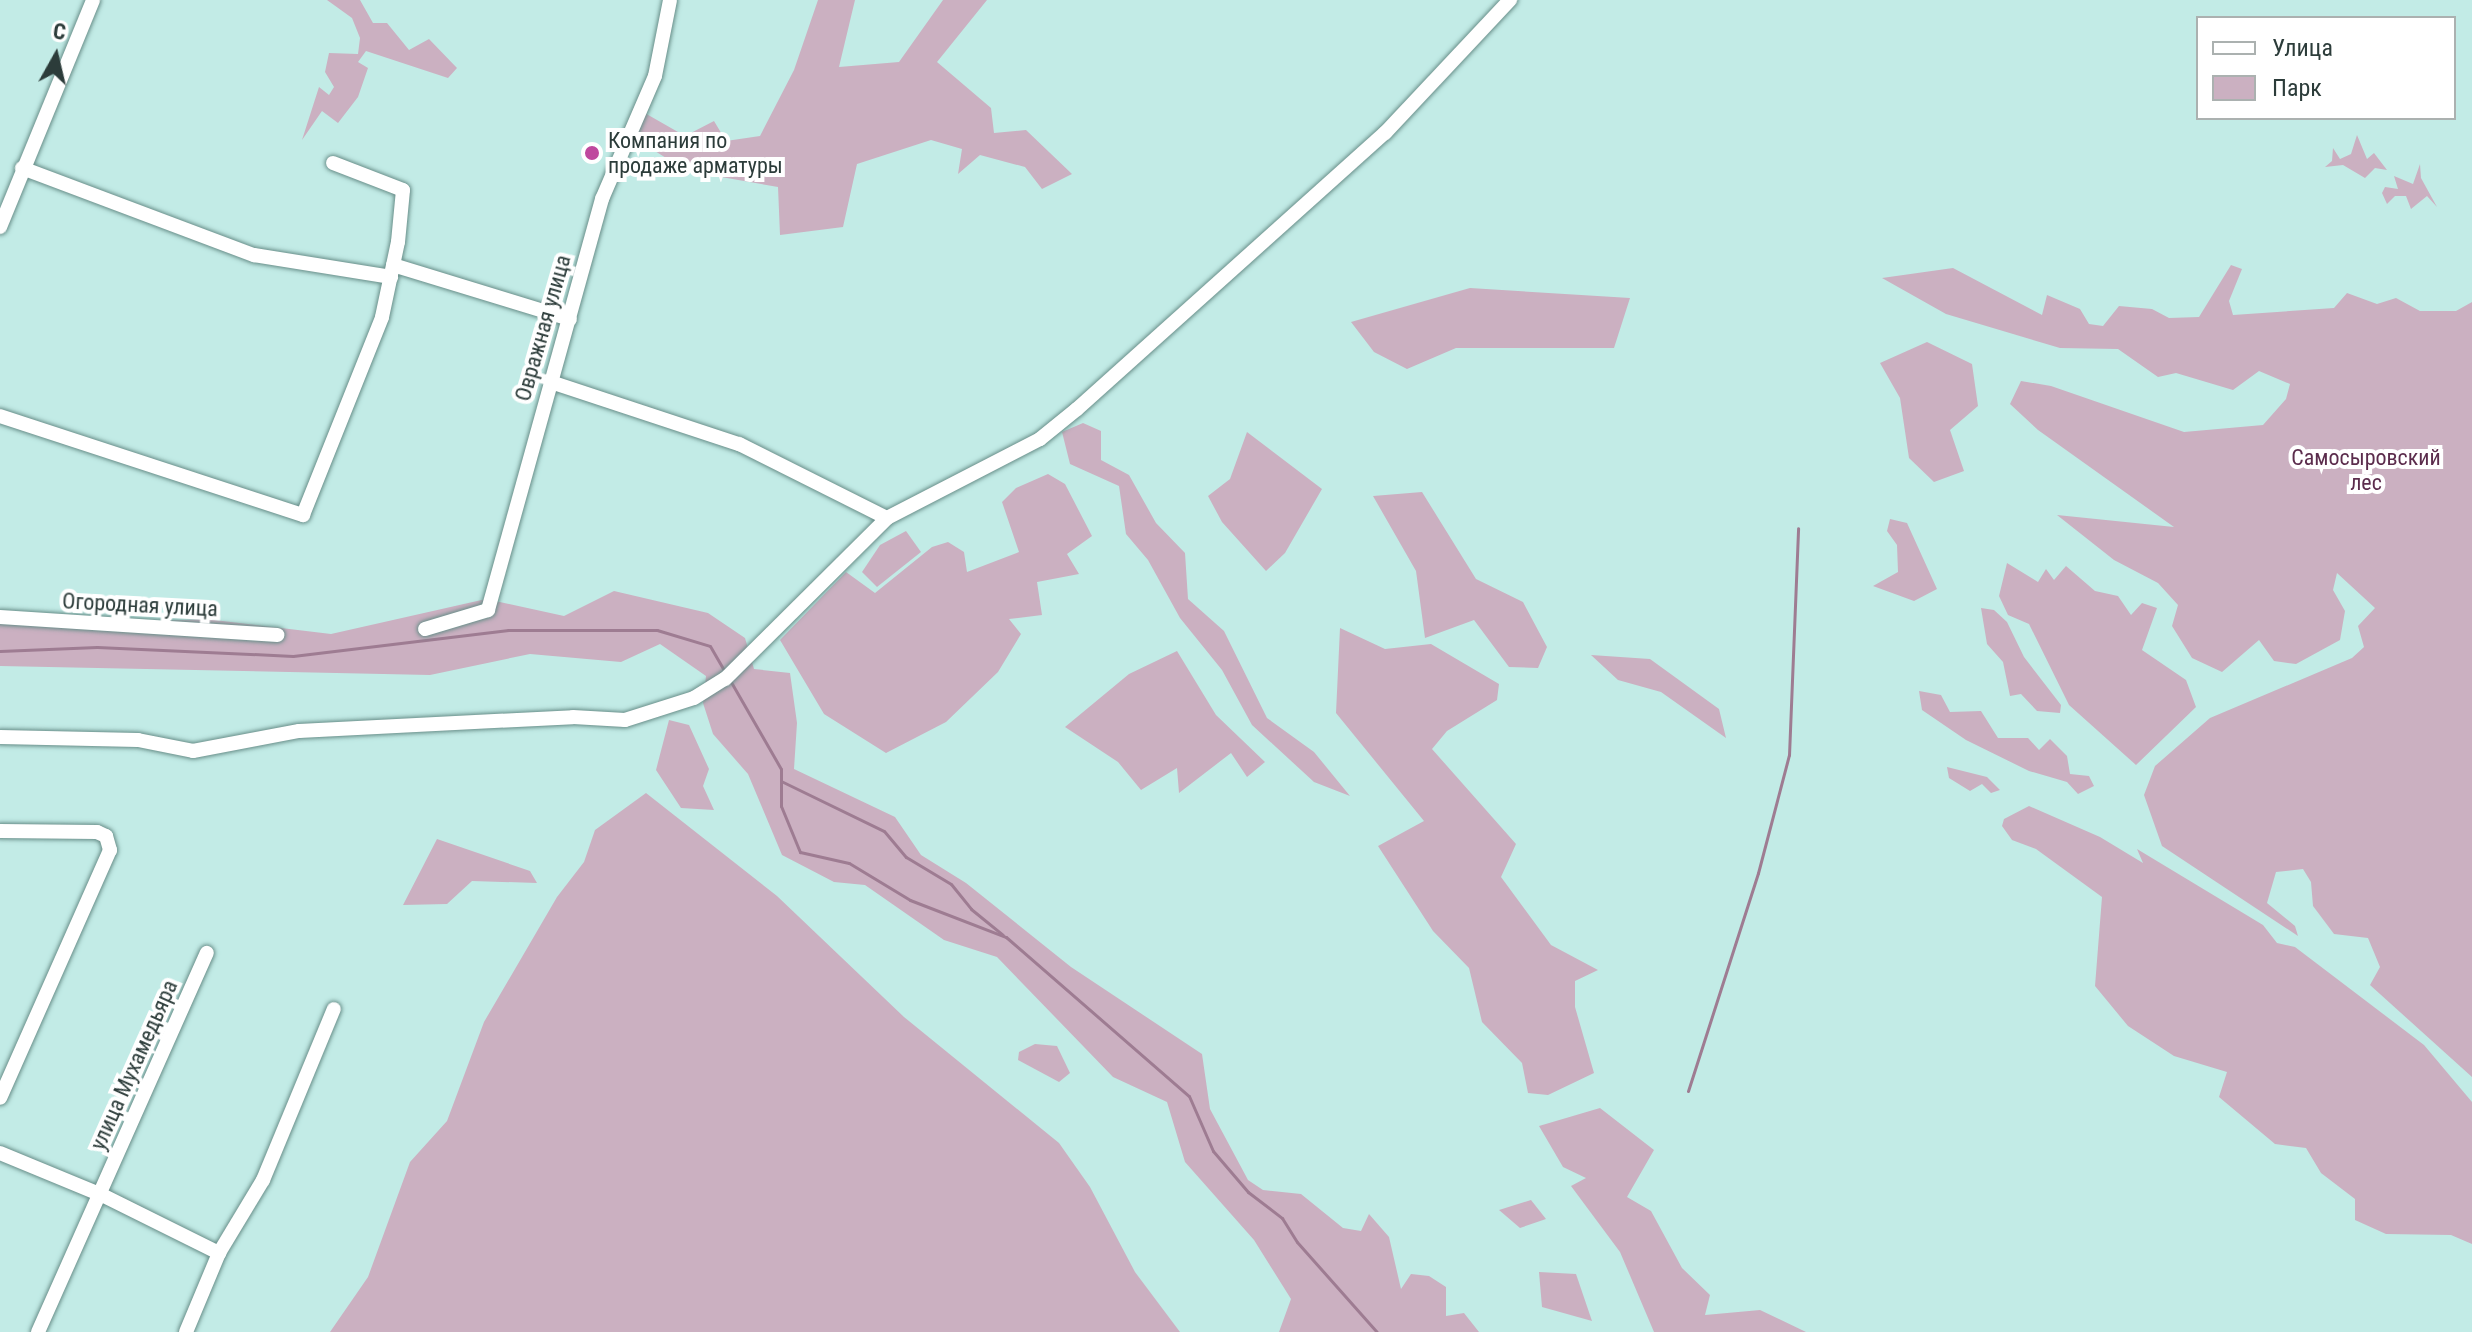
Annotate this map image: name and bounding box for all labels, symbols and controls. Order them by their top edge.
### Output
north arrow [16,16,96,96]
legend [2196,16,2456,120]
text: С [51,18,67,45]
text: Улица [2272,34,2333,62]
text: Парк [2272,74,2322,102]
place label: Компания по продаже арматуры [608,127,783,178]
marker: Компания по продаже арматуры [583,144,601,162]
street label: Овражная улица [510,252,576,404]
park label: Самосыровский лес [2291,444,2441,496]
street label: Огородная улица [62,588,218,622]
street label: улица Мухамедьяра [85,976,183,1154]

